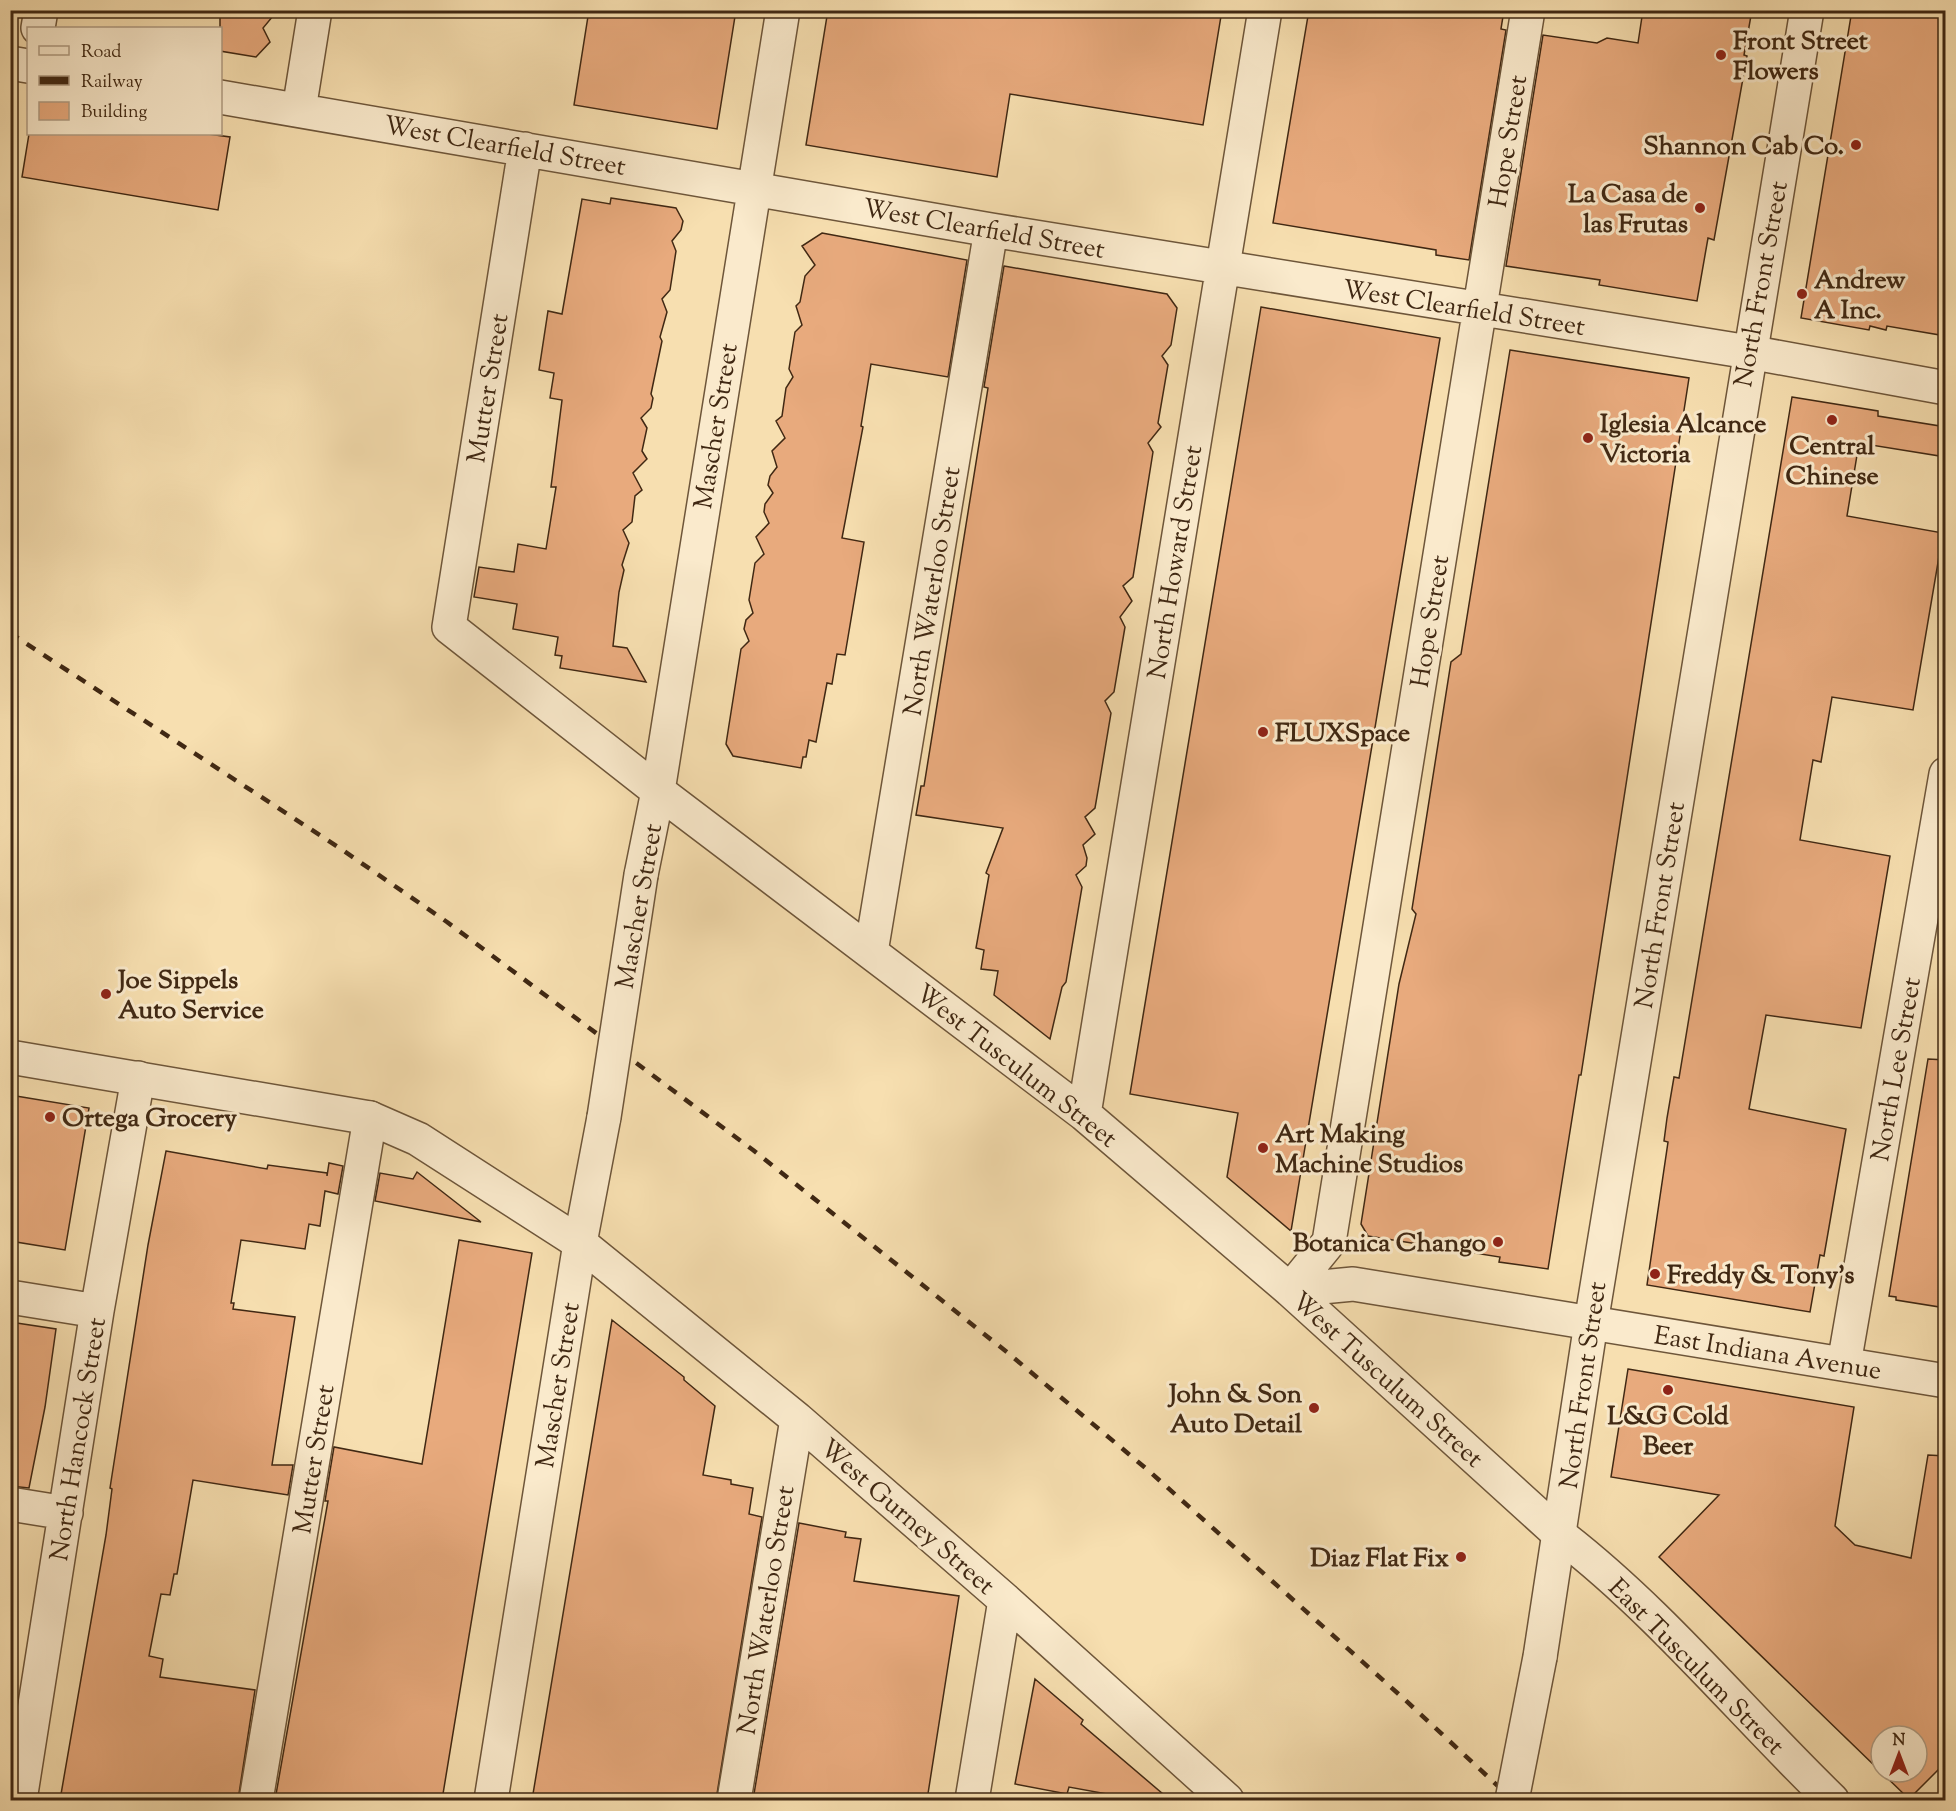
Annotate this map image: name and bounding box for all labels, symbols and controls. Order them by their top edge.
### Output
place label: Front Street Flowers [1733,24,1868,91]
legend [27,27,222,135]
text: Road [81,40,121,66]
marker: Front Street Flowers [1714,48,1728,62]
text: Railway [81,70,143,96]
street label: Hope Street [1481,72,1538,210]
text: Building [81,100,147,126]
street label: West Clearfield Street [381,108,629,187]
place label: Shannon Cab Co. [1643,129,1844,166]
marker: Shannon Cab Co. [1849,138,1863,152]
place label: La Casa de las Frutas [1568,177,1688,244]
street label: North Front Street [1726,178,1799,390]
street label: West Clearfield Street [860,191,1108,270]
marker: La Casa de las Frutas [1693,201,1707,215]
place label: Andrew A Inc. [1814,263,1906,330]
street label: West Clearfield Street [1340,272,1588,347]
marker: Andrew A Inc. [1795,287,1809,301]
street label: Mutter Street [459,311,520,466]
street label: Mascher Street [686,341,749,512]
place label: Iglesia Alcance Victoria [1600,407,1766,474]
marker: Central Chinese [1825,413,1839,427]
place label: Central Chinese [1785,429,1879,496]
marker: Iglesia Alcance Victoria [1581,431,1595,445]
street label: North Howard Street [1140,443,1213,682]
street label: North Waterloo Street [895,464,971,719]
street label: Hope Street [1403,552,1460,690]
place label: FLUXSpace [1275,716,1410,753]
marker: FLUXSpace [1256,725,1270,739]
street label: North Front Street [1627,799,1696,1011]
street label: Mascher Street [608,821,673,992]
place label: Joe Sippels Auto Service [116,963,264,1030]
street label: North Lee Street [1863,974,1932,1165]
street label: West Tusculum Street [907,976,1124,1158]
marker: Joe Sippels Auto Service [99,987,113,1001]
place label: Ortega Grocery [62,1101,237,1138]
marker: Ortega Grocery [43,1110,57,1124]
place label: Art Making Machine Studios [1275,1117,1463,1184]
marker: Art Making Machine Studios [1256,1141,1270,1155]
place label: Botanica Chango [1293,1226,1486,1263]
marker: Botanica Chango [1491,1235,1505,1249]
place label: Freddy & Tony's [1667,1258,1854,1295]
marker: Freddy & Tony's [1648,1267,1662,1281]
street label: North Front Street [1552,1279,1617,1491]
street label: West Tusculum Street [1282,1284,1491,1477]
street label: Mascher Street [528,1300,591,1471]
street label: North Hancock Street [42,1315,117,1564]
street label: East Indiana Avenue [1651,1318,1884,1391]
place label: John & Son Auto Detail [1167,1377,1303,1444]
street label: Mutter Street [285,1382,346,1537]
marker: L&G Cold Beer [1661,1383,1675,1397]
place label: L&G Cold Beer [1607,1399,1729,1466]
marker: John & Son Auto Detail [1307,1401,1321,1415]
street label: West Gurney Street [811,1431,1002,1605]
street label: North Waterloo Street [729,1483,805,1738]
place label: Diaz Flat Fix [1310,1541,1449,1578]
marker: Diaz Flat Fix [1454,1550,1468,1564]
street label: East Tusculum Street [1599,1571,1792,1764]
north arrow [1869,1724,1929,1784]
text: N [1893,1730,1906,1753]

